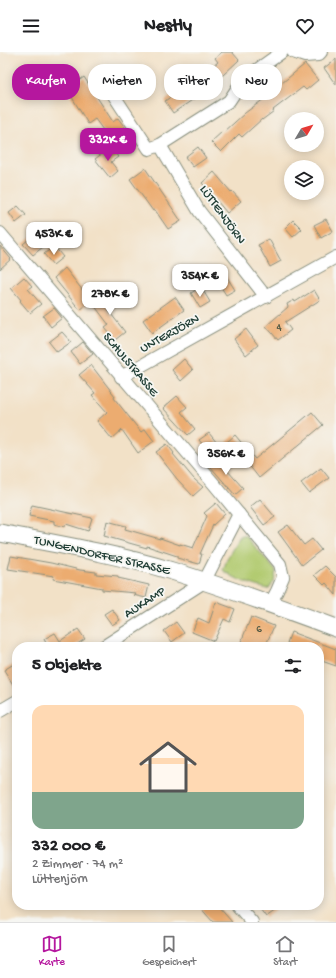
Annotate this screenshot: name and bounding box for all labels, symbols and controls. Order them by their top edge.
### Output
icon: menu [20,15,42,37]
icon: heart [294,15,316,37]
text: Nestly [144,16,192,37]
chip: Kaufen [12,64,80,100]
chip: Mieten [88,64,156,100]
chip: Filter [164,64,223,100]
chip: Neu [231,64,282,100]
north arrow [284,112,324,152]
map controls [284,112,324,200]
pin: 332K € [75,128,141,162]
text: 332K € [89,133,127,148]
button: layers [284,160,324,200]
street label: LÜTTENJÖRN [196,183,248,247]
pin: 453K € [21,222,87,256]
text: 453K € [35,227,73,242]
pin: 354K € [167,264,233,298]
text: 354K € [181,269,219,284]
pin: 278K € [77,282,143,316]
text: 278K € [91,287,129,302]
street label: UNTERJÖRN [138,311,202,357]
house number: 4 [276,322,282,334]
street label: SCHULSTRASSE [99,330,162,401]
pin: 356K € [193,442,259,476]
text: 356K € [207,447,245,462]
street label: TUNGENDORFER STRASSE [32,533,172,579]
street label: AUKAMP [122,584,169,622]
house number: 6 [256,624,262,636]
icon: filters [282,655,304,677]
text: 5 Objekte [32,656,101,676]
icon: home [132,731,204,803]
text: 332 000 € [32,837,105,857]
text: 2 Zimmer · 74 m² [32,857,123,872]
text: Lüttenjörn [32,872,88,887]
tab: Karte [39,933,65,969]
tab: Gespeichert [142,933,196,969]
tab: Start [273,933,297,969]

